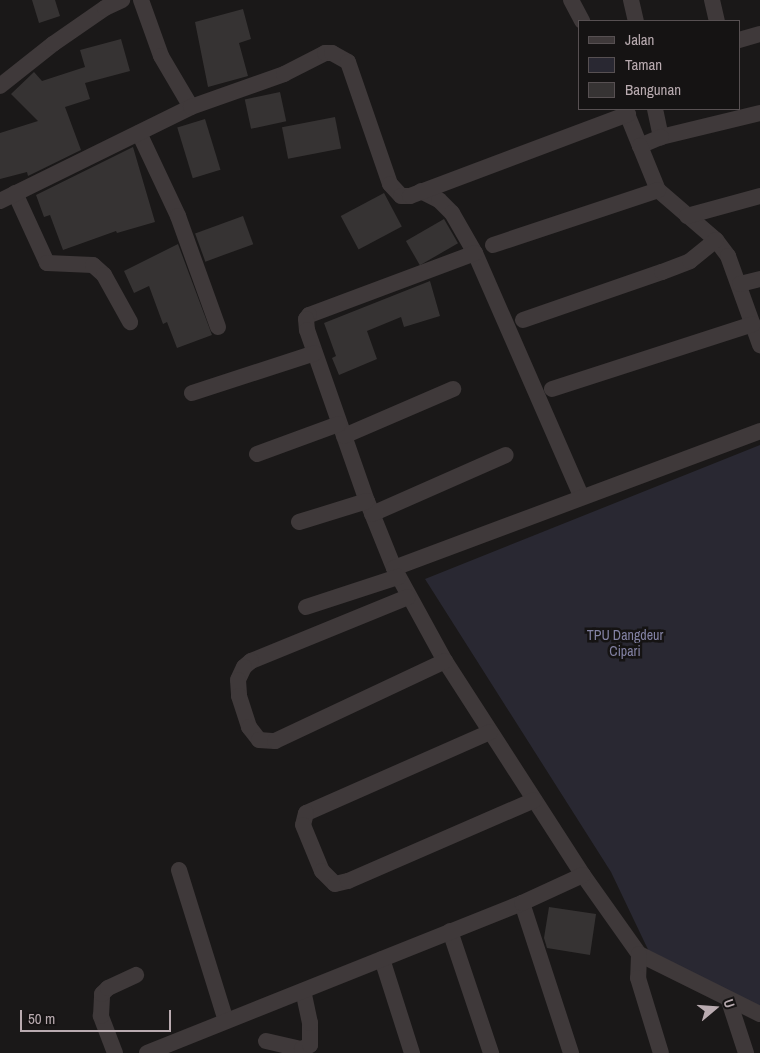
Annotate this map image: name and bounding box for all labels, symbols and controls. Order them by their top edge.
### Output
legend [578,20,740,110]
text: Jalan [625,29,654,50]
text: Taman [625,54,662,75]
text: Bangunan [625,79,681,100]
park label: TPU Dangdeur Cipari [587,627,663,660]
north arrow [690,983,740,1033]
text: U [719,997,739,1010]
scale bar [22,1000,174,1032]
text: 50 m [28,1008,55,1029]

